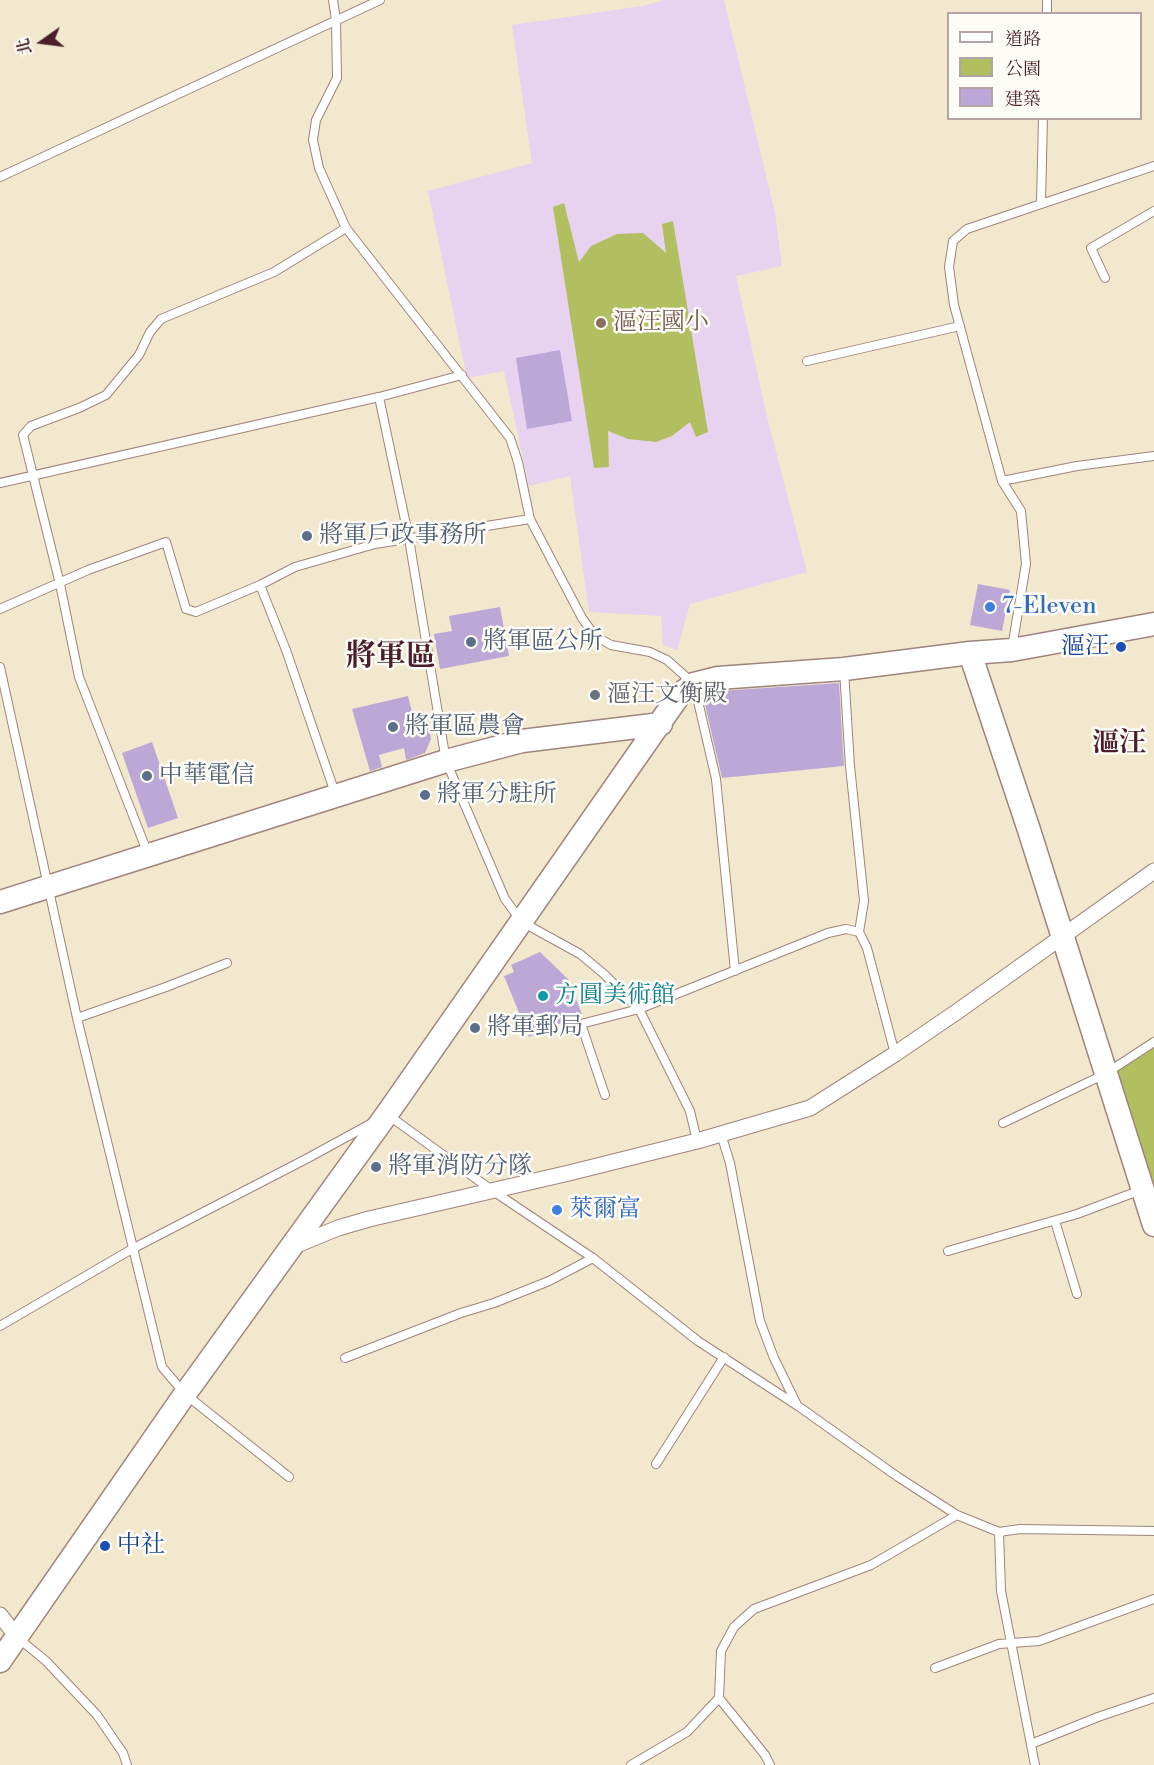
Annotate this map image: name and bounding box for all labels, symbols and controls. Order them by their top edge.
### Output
north arrow [12,12,72,72]
legend [947,12,1142,120]
text: 道路 [1005,28,1041,51]
text: 北 [13,36,36,57]
text: 公園 [1005,58,1041,81]
text: 建築 [1005,88,1041,111]
place label: 漚汪國小 [613,309,709,337]
marker: 漚汪國小 [594,316,608,330]
place label: 將軍戶政事務所 [319,522,487,550]
marker: 將軍戶政事務所 [300,529,314,543]
place label: 7-Eleven [1002,593,1097,621]
marker: 7-Eleven [983,600,997,614]
place label: 將軍區公所 [483,628,603,656]
place label: 漚汪 [1061,633,1109,661]
marker: 將軍區公所 [464,635,478,649]
district label: 將軍區 [346,640,436,676]
marker: 漚汪 [1114,640,1128,654]
place label: 漚汪文衡殿 [607,681,727,709]
marker: 漚汪文衡殿 [588,688,602,702]
place label: 將軍區農會 [405,713,525,741]
marker: 將軍區農會 [386,720,400,734]
district label: 漚汪 [1092,729,1146,761]
place label: 中華電信 [159,762,255,790]
marker: 中華電信 [140,769,154,783]
place label: 將軍分駐所 [437,781,557,809]
marker: 將軍分駐所 [418,788,432,802]
place label: 方圓美術館 [555,982,675,1010]
marker: 方圓美術館 [536,989,550,1003]
place label: 將軍郵局 [487,1014,583,1042]
marker: 將軍郵局 [468,1021,482,1035]
place label: 將軍消防分隊 [388,1153,532,1181]
marker: 將軍消防分隊 [369,1160,383,1174]
place label: 萊爾富 [569,1196,641,1224]
marker: 萊爾富 [550,1203,564,1217]
place label: 中社 [117,1532,165,1560]
marker: 中社 [98,1539,112,1553]

